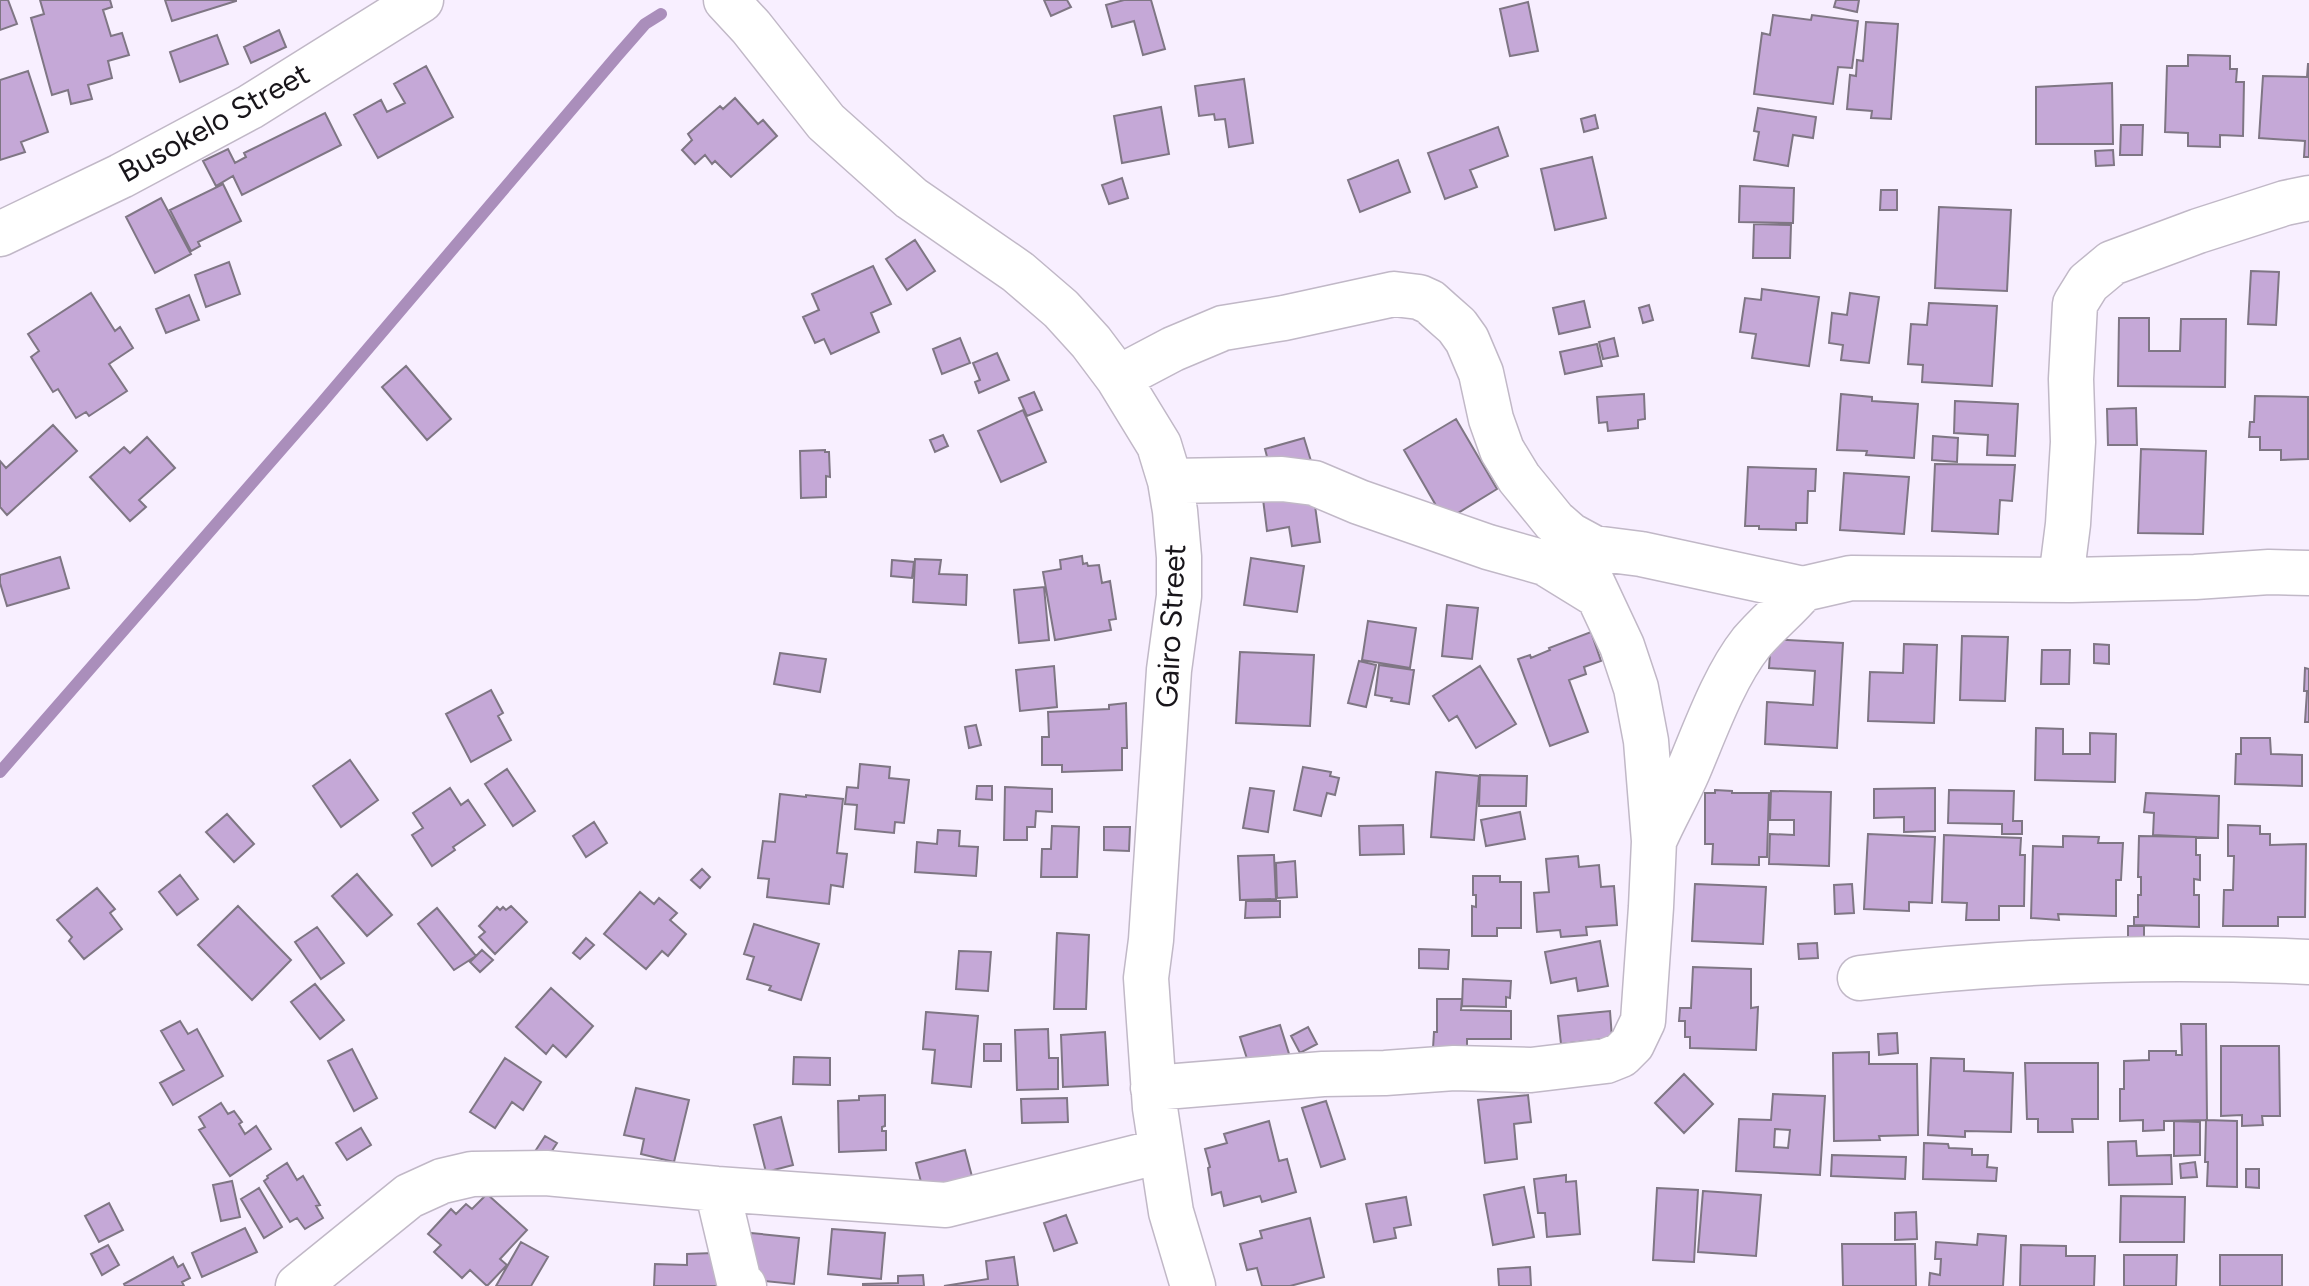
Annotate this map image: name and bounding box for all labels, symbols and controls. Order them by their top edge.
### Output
street label: Busokelo Street [112,55,316,190]
street label: Gairo Street [1148,543,1193,709]

